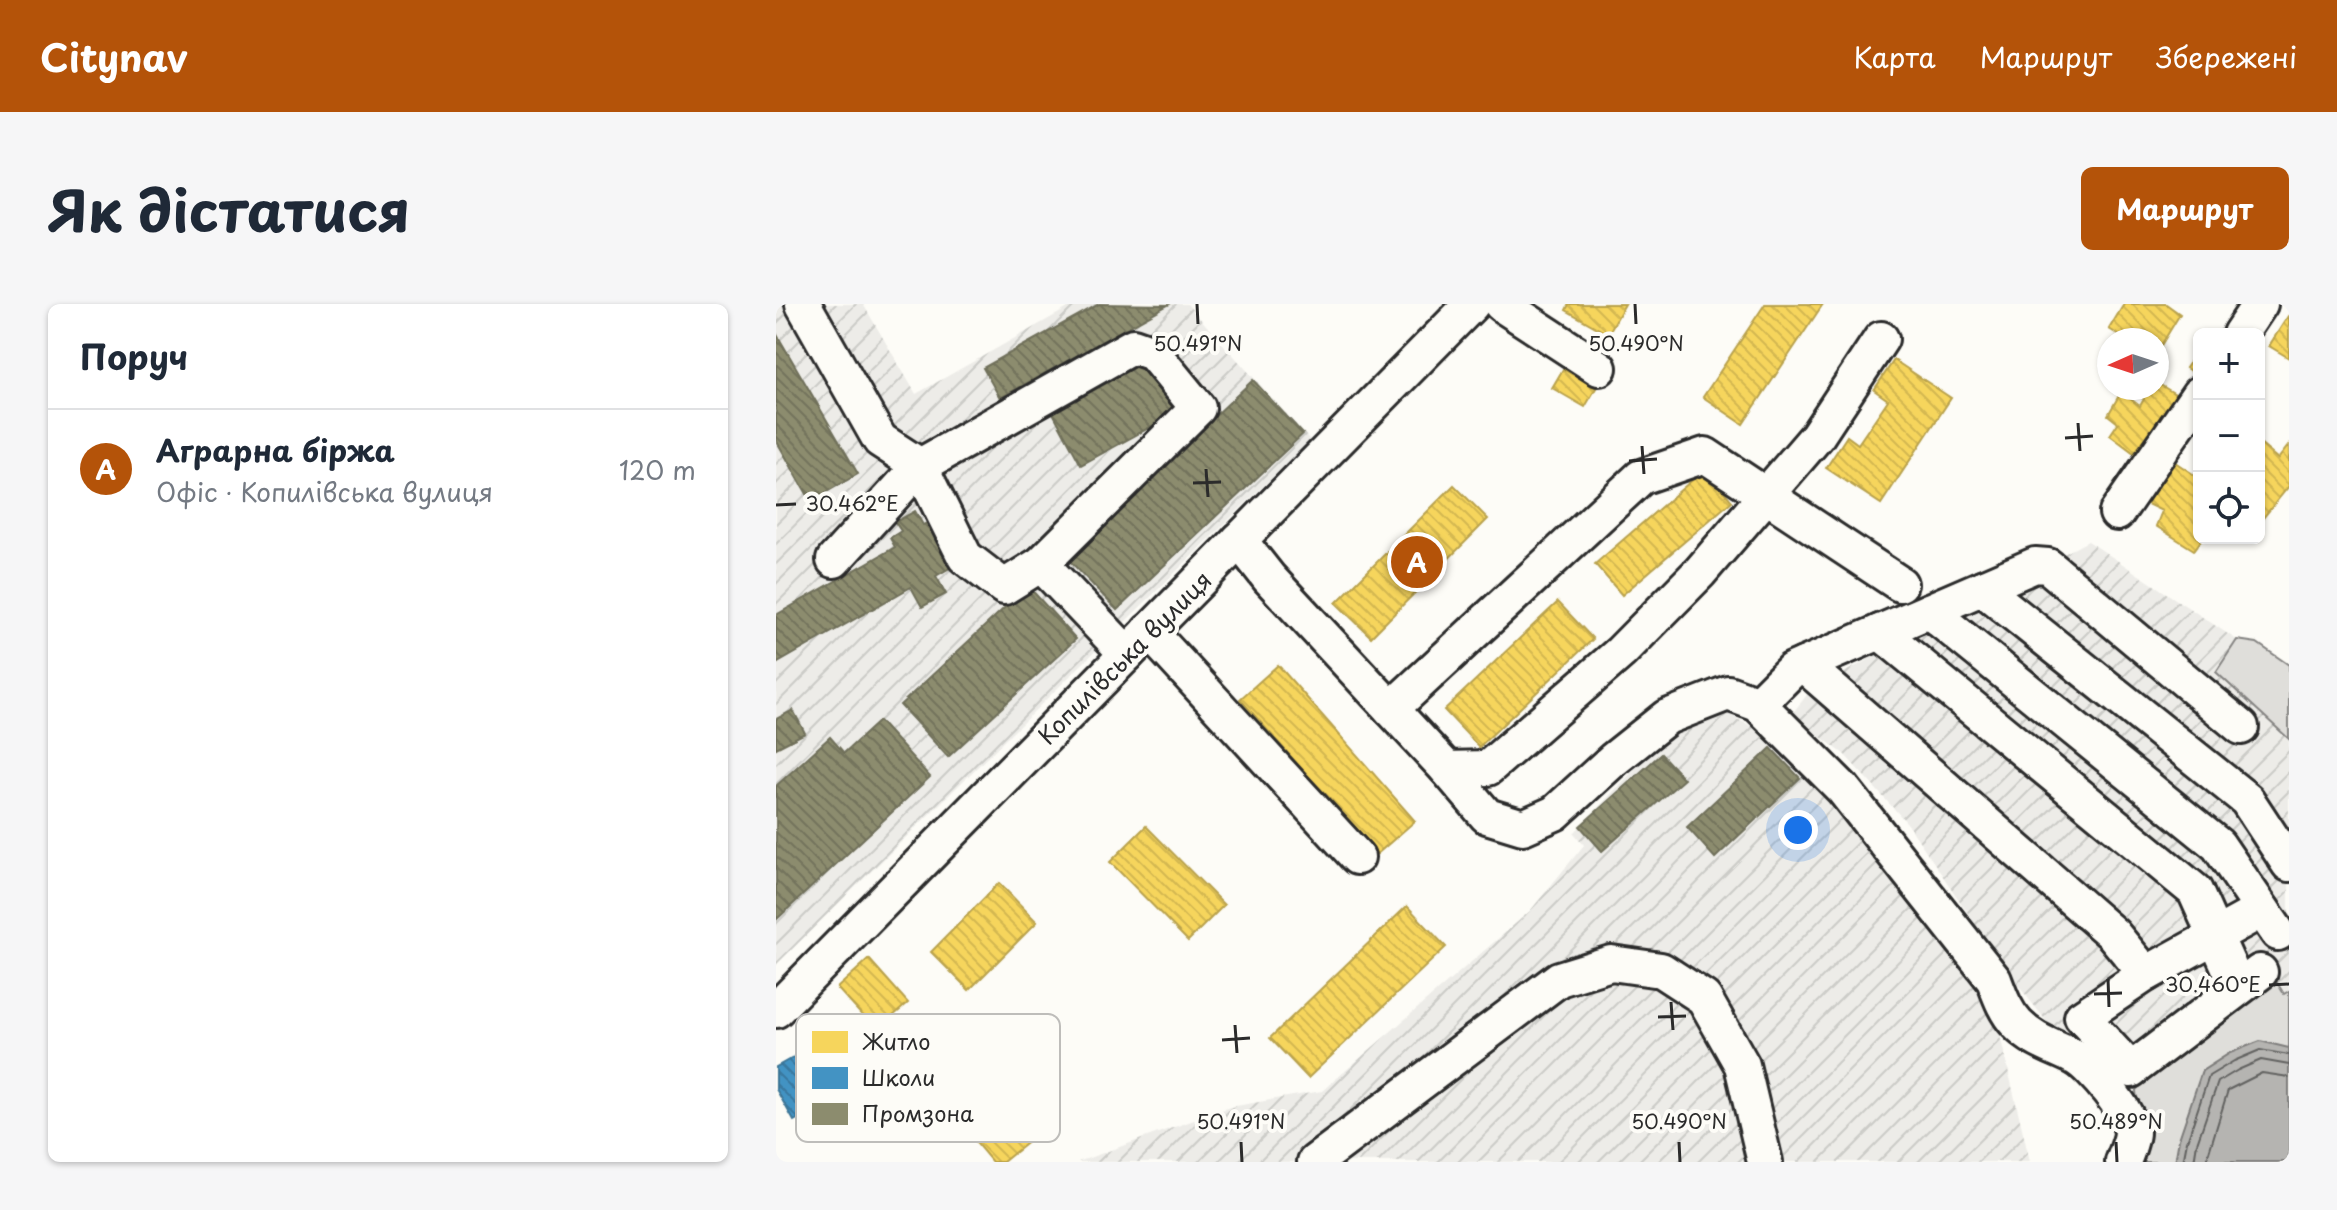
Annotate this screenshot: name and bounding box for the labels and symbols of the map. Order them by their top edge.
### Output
text: 50.491°N [1154,328,1242,358]
text: 50.490°N [1588,328,1684,358]
north arrow [2097,328,2169,400]
text: 30.462°E [805,488,899,518]
pin: A [1391,532,1443,592]
street label: Копилівська вулиця [1029,562,1219,752]
your location [1778,810,1818,850]
text: 30.460°E [2165,969,2261,999]
legend [796,1014,1060,1142]
text: Житло [862,1024,931,1057]
text: Школи [862,1060,935,1093]
text: Промзона [862,1096,974,1129]
text: 50.491°N [1197,1106,1285,1136]
text: 50.490°N [1631,1106,1727,1136]
text: 50.489°N [2069,1106,2163,1136]

